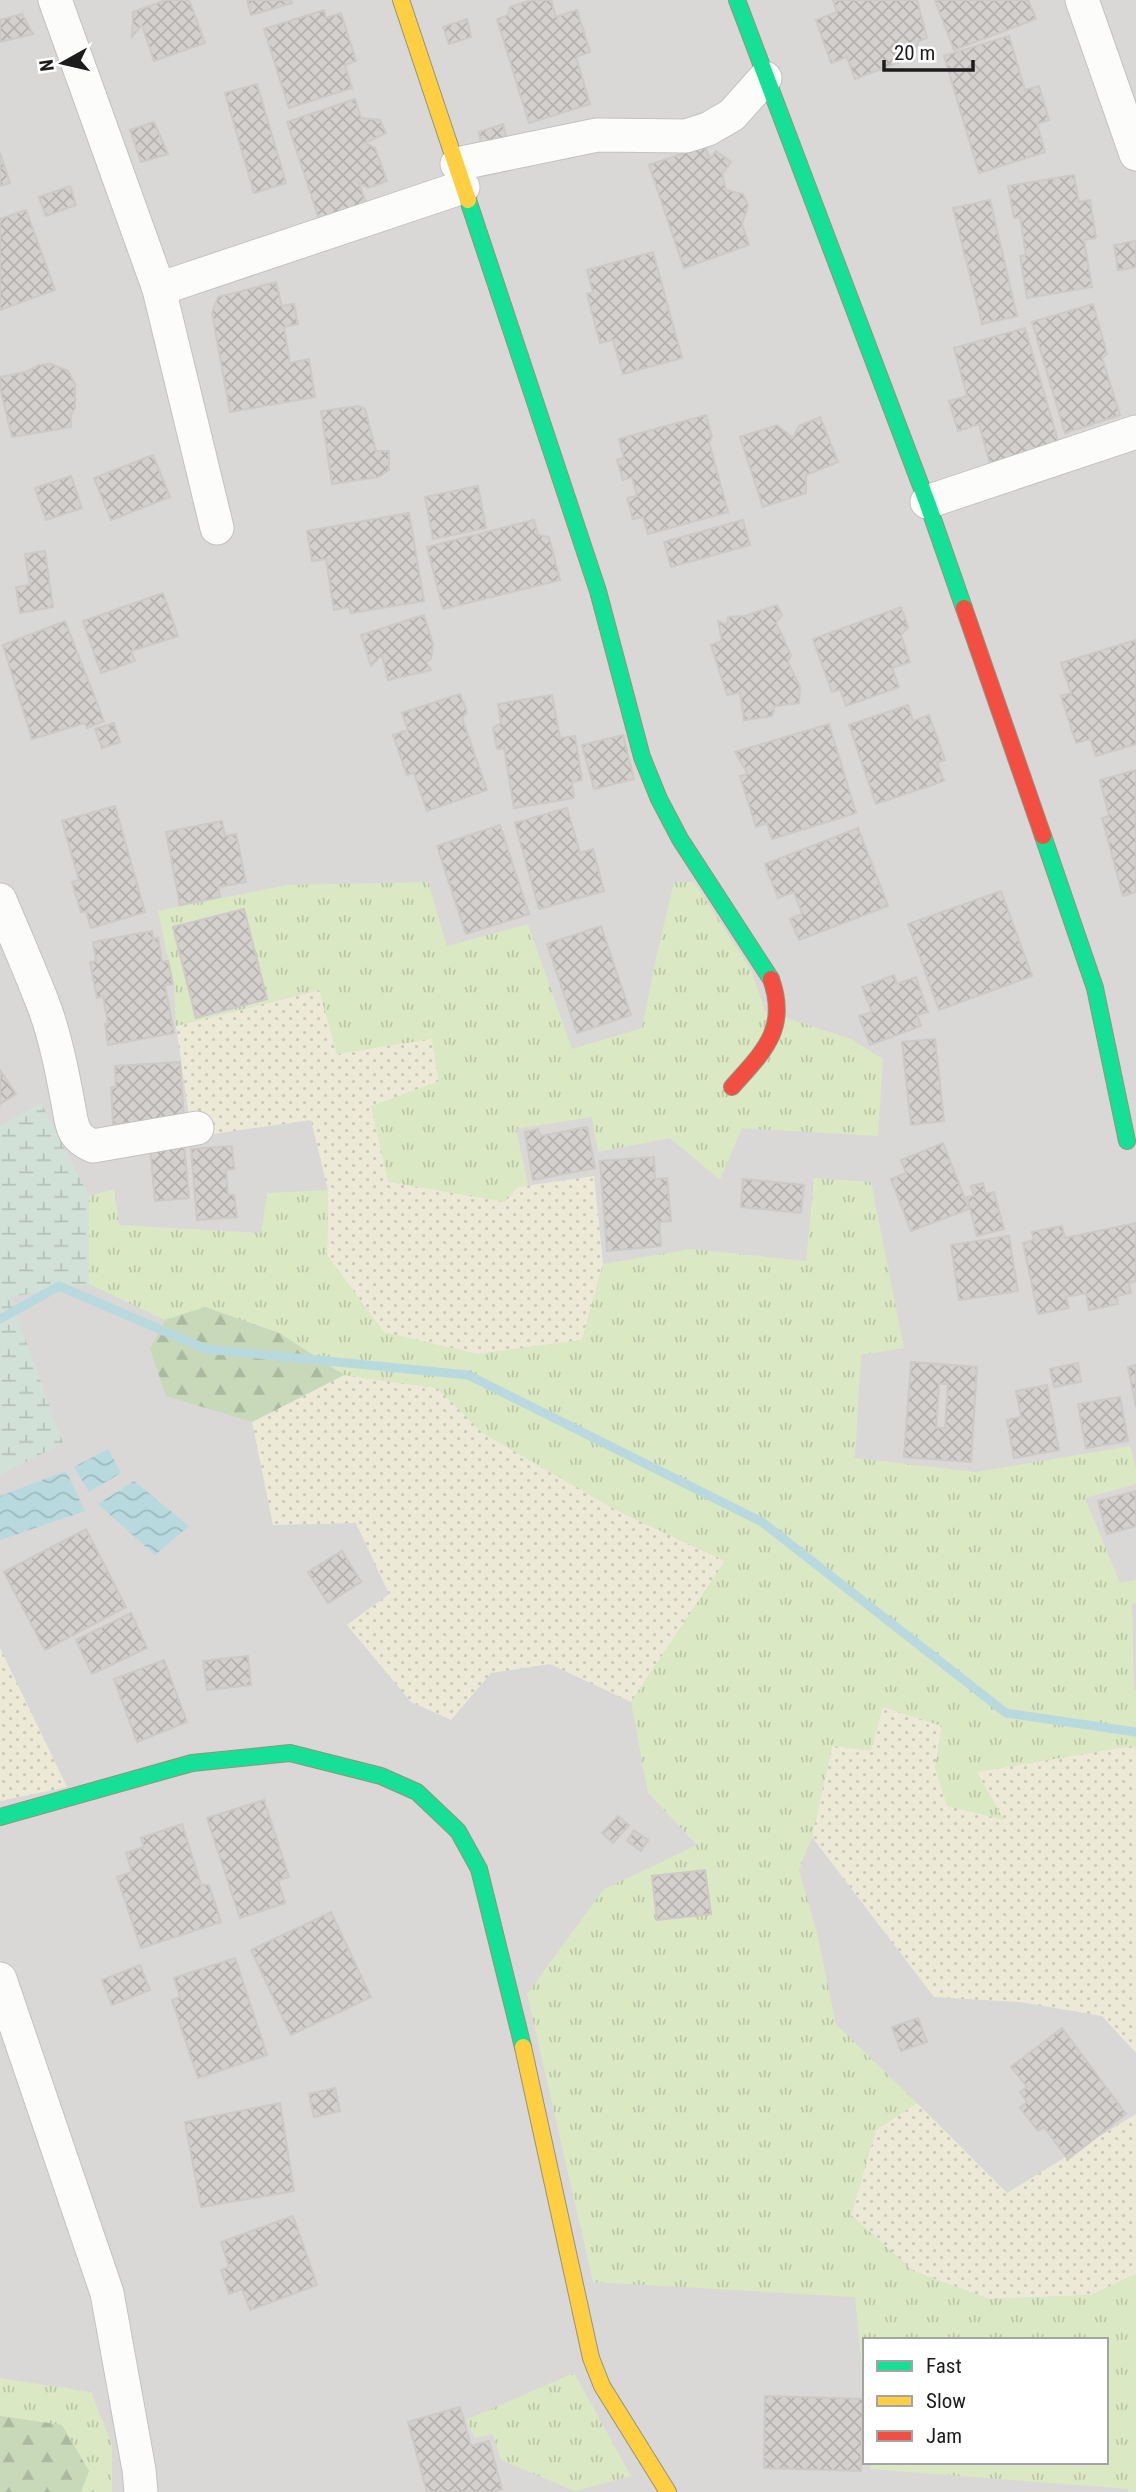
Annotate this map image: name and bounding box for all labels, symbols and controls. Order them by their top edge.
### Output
north arrow [28,28,98,98]
scale bar [884,28,973,72]
text: 20 m [894,41,935,65]
text: N [34,58,59,73]
legend [863,2338,1108,2464]
text: Fast [926,2354,962,2378]
text: Slow [926,2389,966,2413]
text: Jam [926,2424,962,2448]

